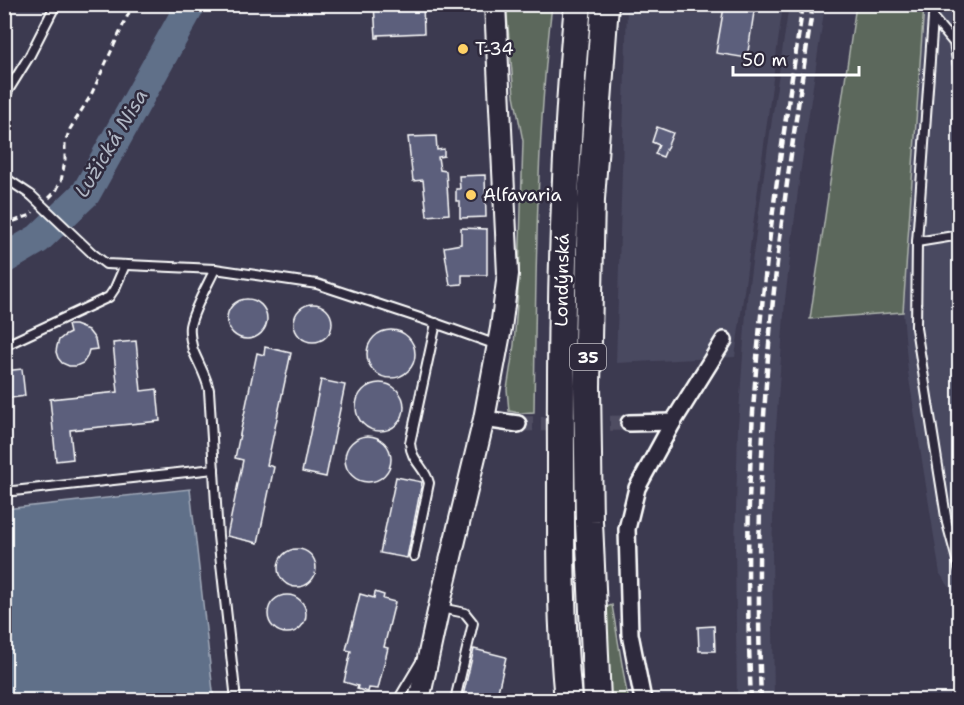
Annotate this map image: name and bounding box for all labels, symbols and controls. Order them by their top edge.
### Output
place label: T-34 [475,37,514,61]
scale bar [733,39,859,77]
marker: T-34 [456,42,470,56]
text: 50 m [742,48,787,72]
water label: Lužická Nisa [68,84,154,202]
place label: Alfavaria [483,183,562,207]
marker: Alfavaria [464,188,478,202]
street label: Londýnská [549,233,575,327]
road number: 35 [570,344,606,370]

